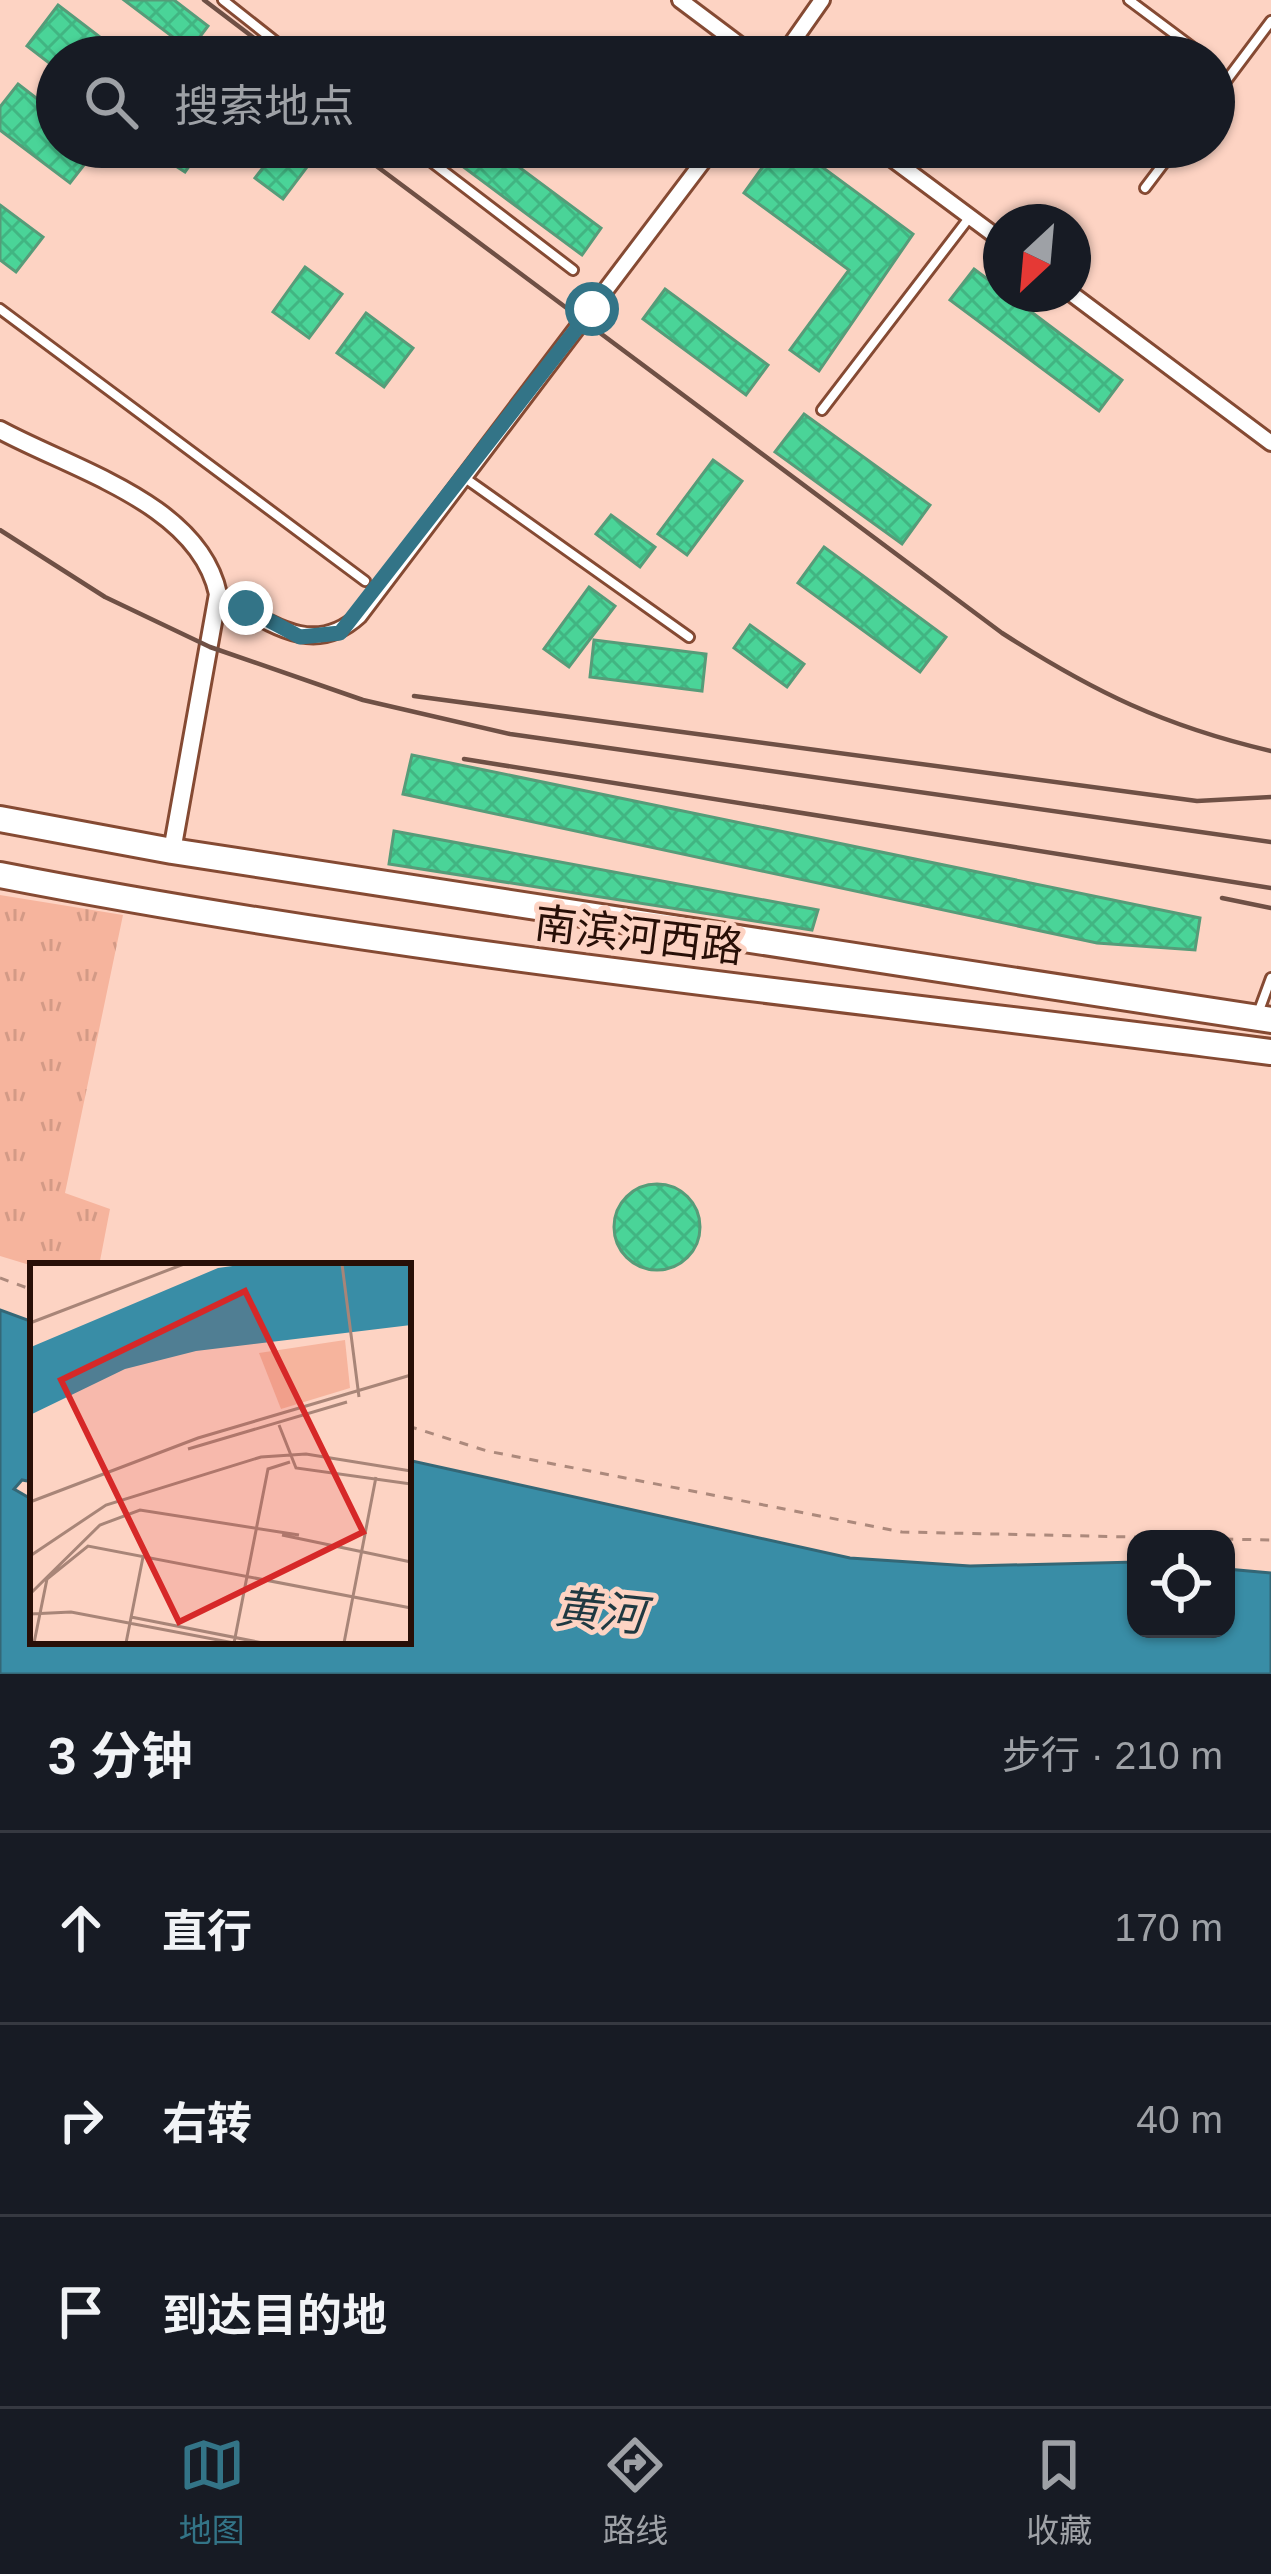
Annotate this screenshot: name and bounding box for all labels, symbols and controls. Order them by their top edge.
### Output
search box [36,36,1235,168]
icon: search [78,69,144,135]
text: 搜索地点 [174,81,354,132]
north arrow [983,204,1091,312]
route start [565,282,619,336]
route end [219,581,273,635]
street label: 南滨河西路 [532,899,746,972]
inset map [30,1263,411,1644]
map controls [1127,1530,1235,1638]
button: locate [1127,1530,1235,1638]
water label: 黄河 [553,1581,655,1642]
text: 3 分钟 [48,1728,193,1785]
text: 步行 · 210 m [1002,1734,1223,1777]
icon: ahead [48,1895,114,1961]
text: 直行 [162,1906,252,1957]
text: 170 m [1115,1906,1223,1949]
icon: right [48,2087,114,2153]
text: 右转 [162,2098,252,2149]
text: 40 m [1136,2098,1223,2141]
icon: arrive [48,2279,114,2345]
text: 到达目的地 [162,2290,387,2341]
tab: 地图 [179,2432,245,2552]
tab: 路线 [602,2432,668,2552]
tab: 收藏 [1026,2432,1092,2552]

